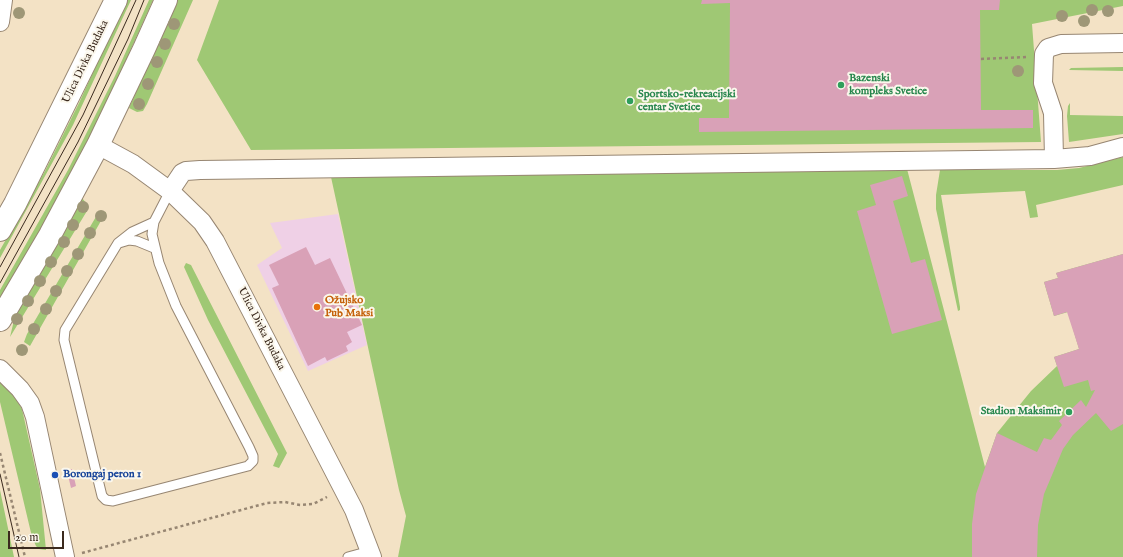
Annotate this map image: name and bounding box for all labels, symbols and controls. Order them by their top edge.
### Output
street label: Ulica Divka Budaka [60,18,112,106]
place label: Bazenski kompleks Svetice [849,72,927,98]
marker: Bazenski kompleks Svetice [836,80,846,90]
place label: Sportsko-rekreacijski centar Svetice [638,88,736,114]
marker: Sportsko-rekreacijski centar Svetice [625,96,635,106]
street label: Ulica Divka Budaka [234,285,288,373]
place label: Ožujsko Pub Maksi [325,294,373,320]
marker: Ožujsko Pub Maksi [312,302,322,312]
place label: Stadion Maksimir [981,405,1061,419]
marker: Stadion Maksimir [1064,407,1074,417]
place label: Borongaj peron 1 [63,468,141,482]
marker: Borongaj peron 1 [50,470,60,480]
scale bar [10,523,66,549]
text: 20 m [15,530,38,545]

